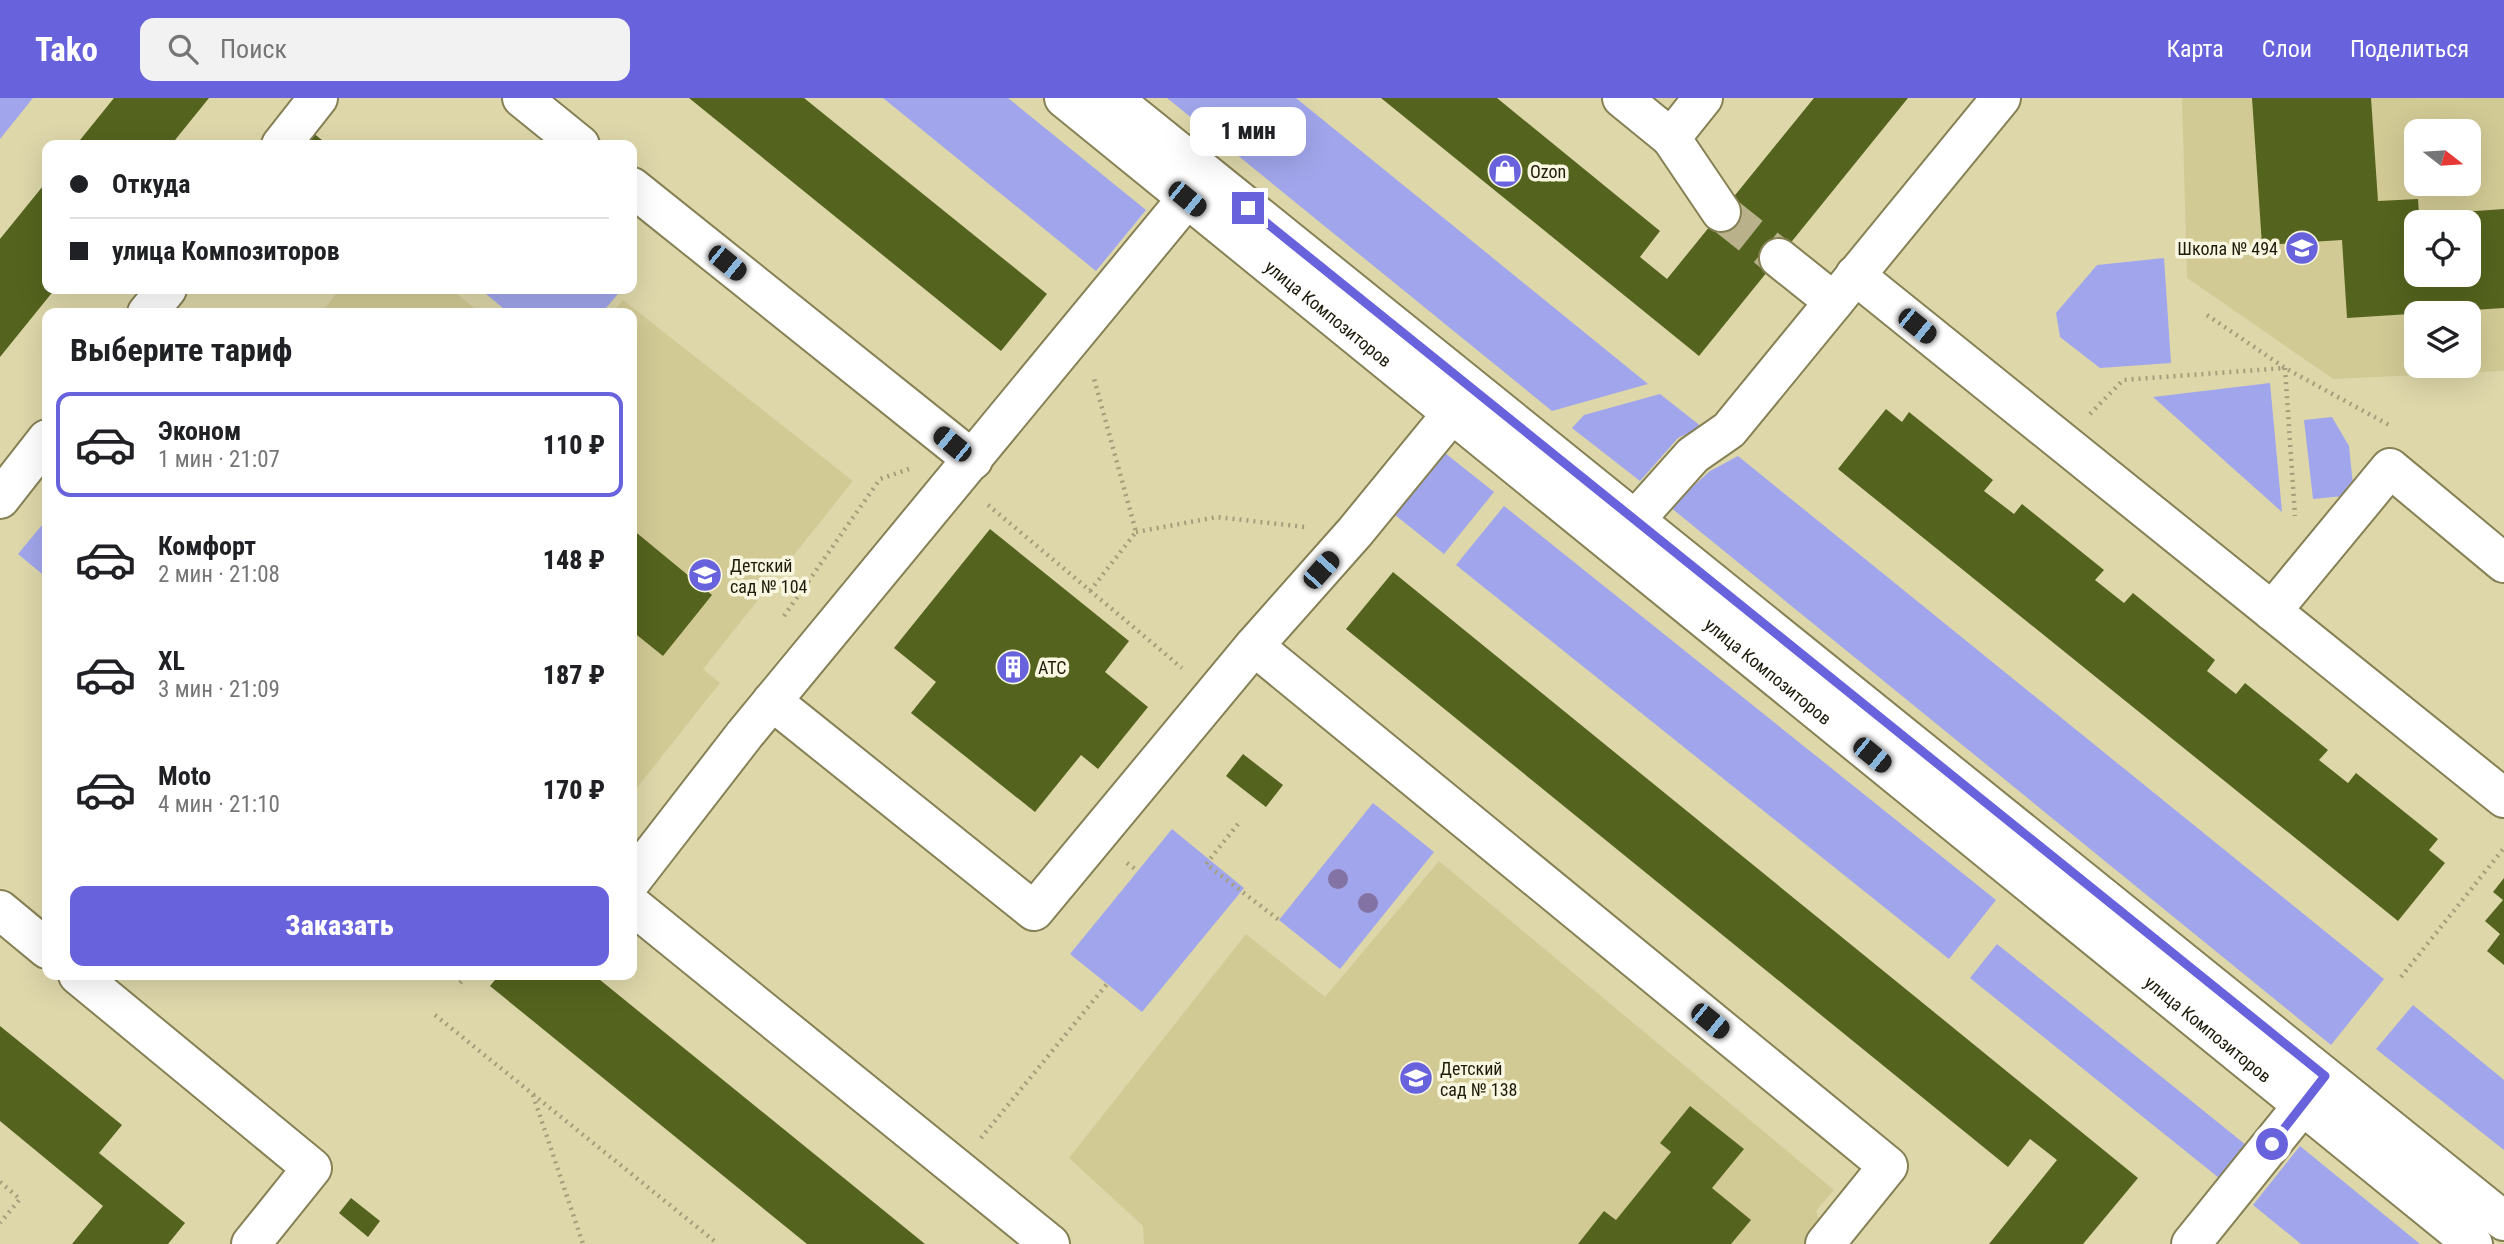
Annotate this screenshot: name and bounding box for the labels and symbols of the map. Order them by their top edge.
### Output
callout: 1 мин [1190,106,1306,155]
north arrow [2404,119,2482,196]
shop icon: Ozon [1486,152,1524,190]
place label: Ozon [1530,161,1566,182]
car [1165,178,1210,220]
route end [1232,192,1264,224]
school or university icon: Школа № 494 [2283,229,2321,267]
place label: Школа № 494 [2177,238,2278,259]
car [705,242,750,284]
street label: улица Композиторов [1261,255,1396,371]
car [1895,305,1940,347]
car [930,423,975,465]
car [1300,547,1343,593]
place label: Детский сад № 104 [730,555,808,597]
school or university icon: Детский сад № 104 [686,556,724,594]
street label: улица Композиторов [1701,613,1836,729]
building icon: АТС [994,648,1032,686]
place label: АТС [1038,657,1067,678]
car [1850,734,1895,776]
street label: улица Композиторов [2141,971,2276,1086]
car [1688,1000,1733,1042]
place label: Детский сад № 138 [1440,1058,1517,1100]
school or university icon: Детский сад № 138 [1397,1059,1435,1097]
route start [2256,1128,2288,1160]

